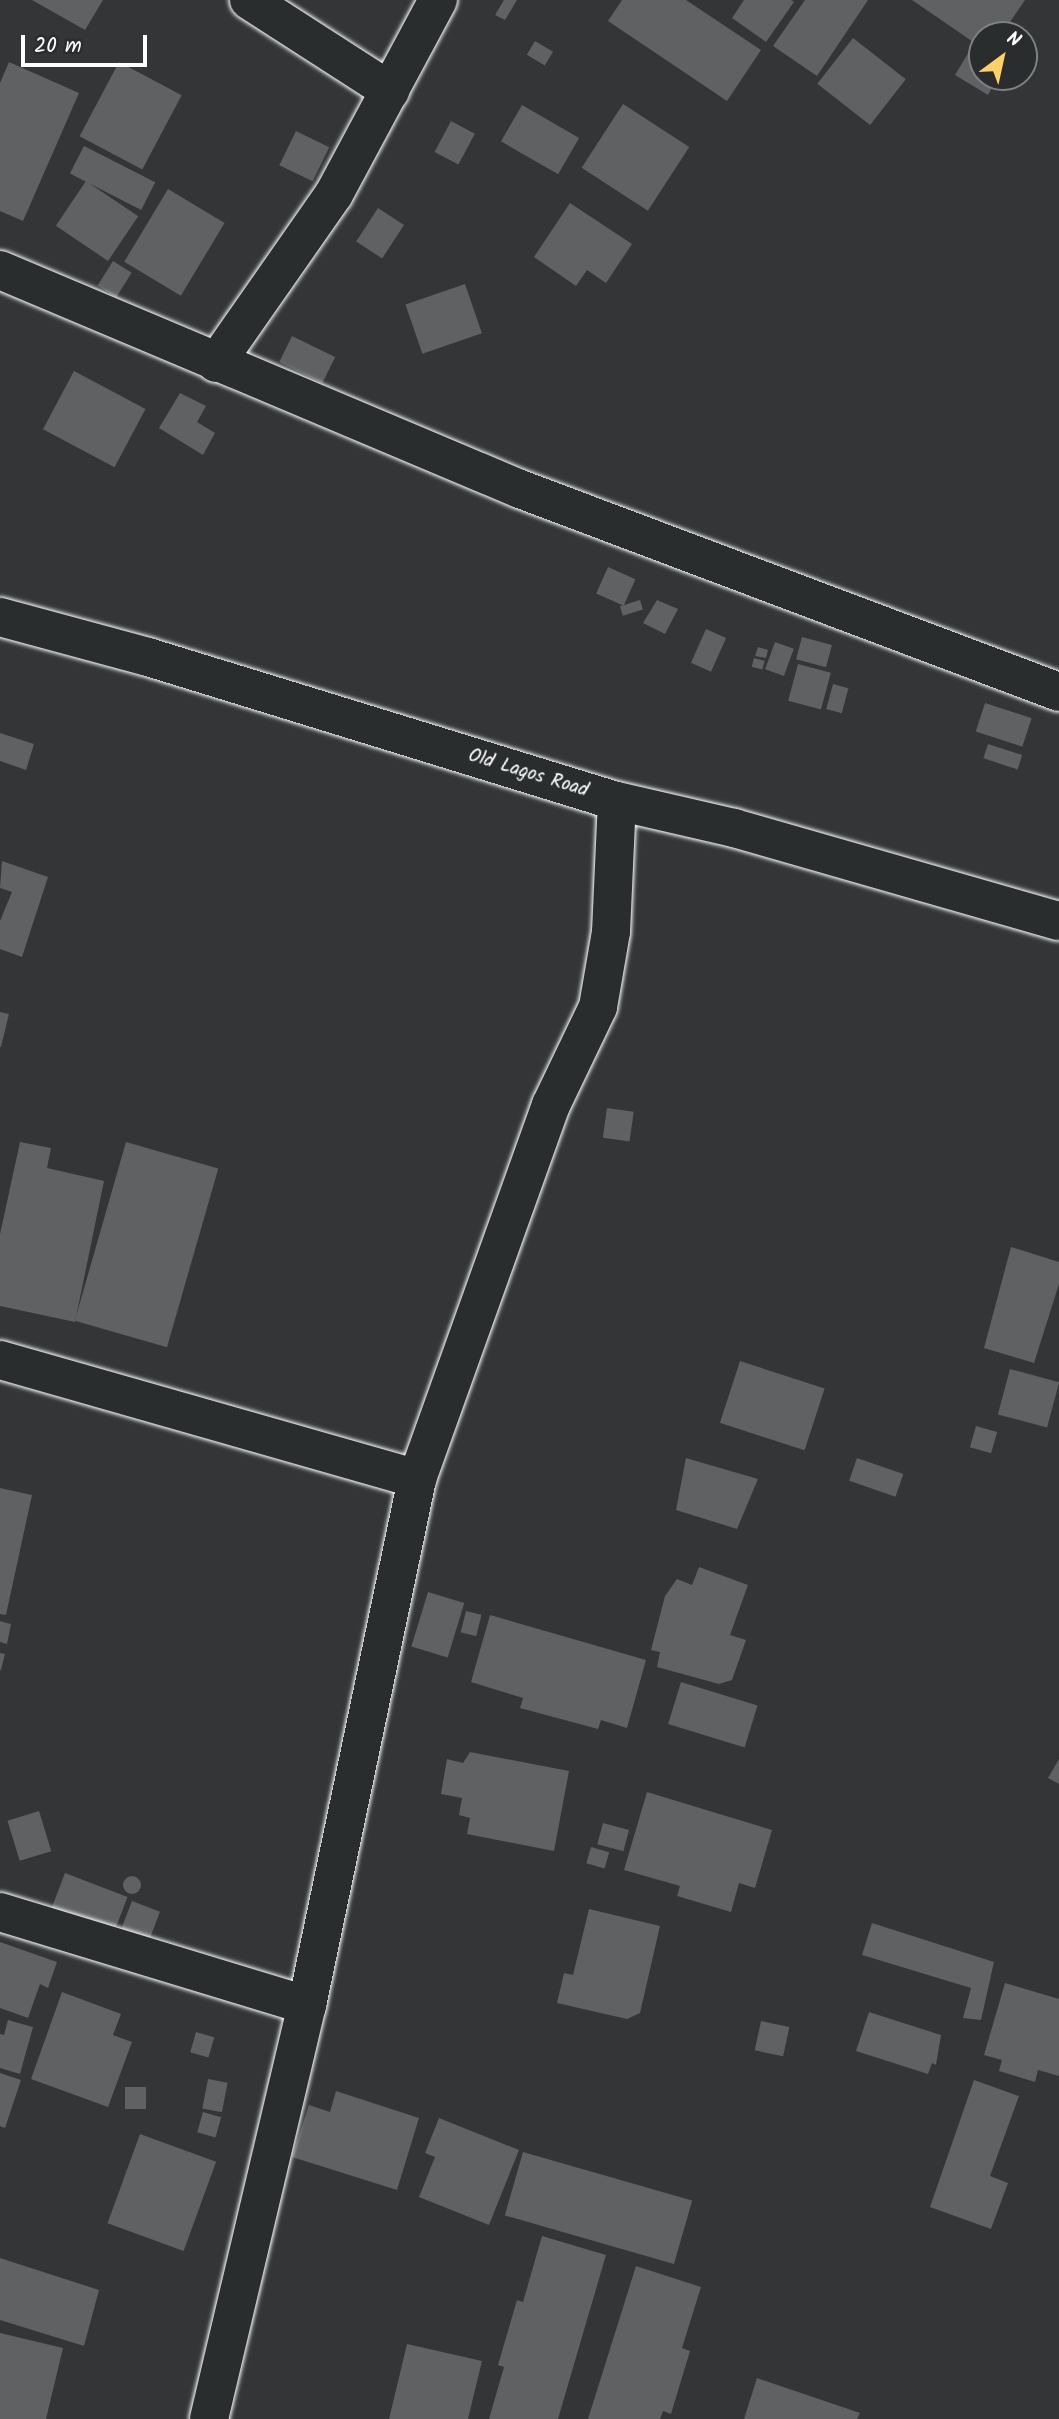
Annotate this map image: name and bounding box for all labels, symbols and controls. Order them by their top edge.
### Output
scale bar [24,21,150,65]
north arrow [968,21,1038,91]
text: N [1000,24,1027,56]
text: 20 m [34,30,82,63]
street label: Old Lagos Road [465,745,591,803]

